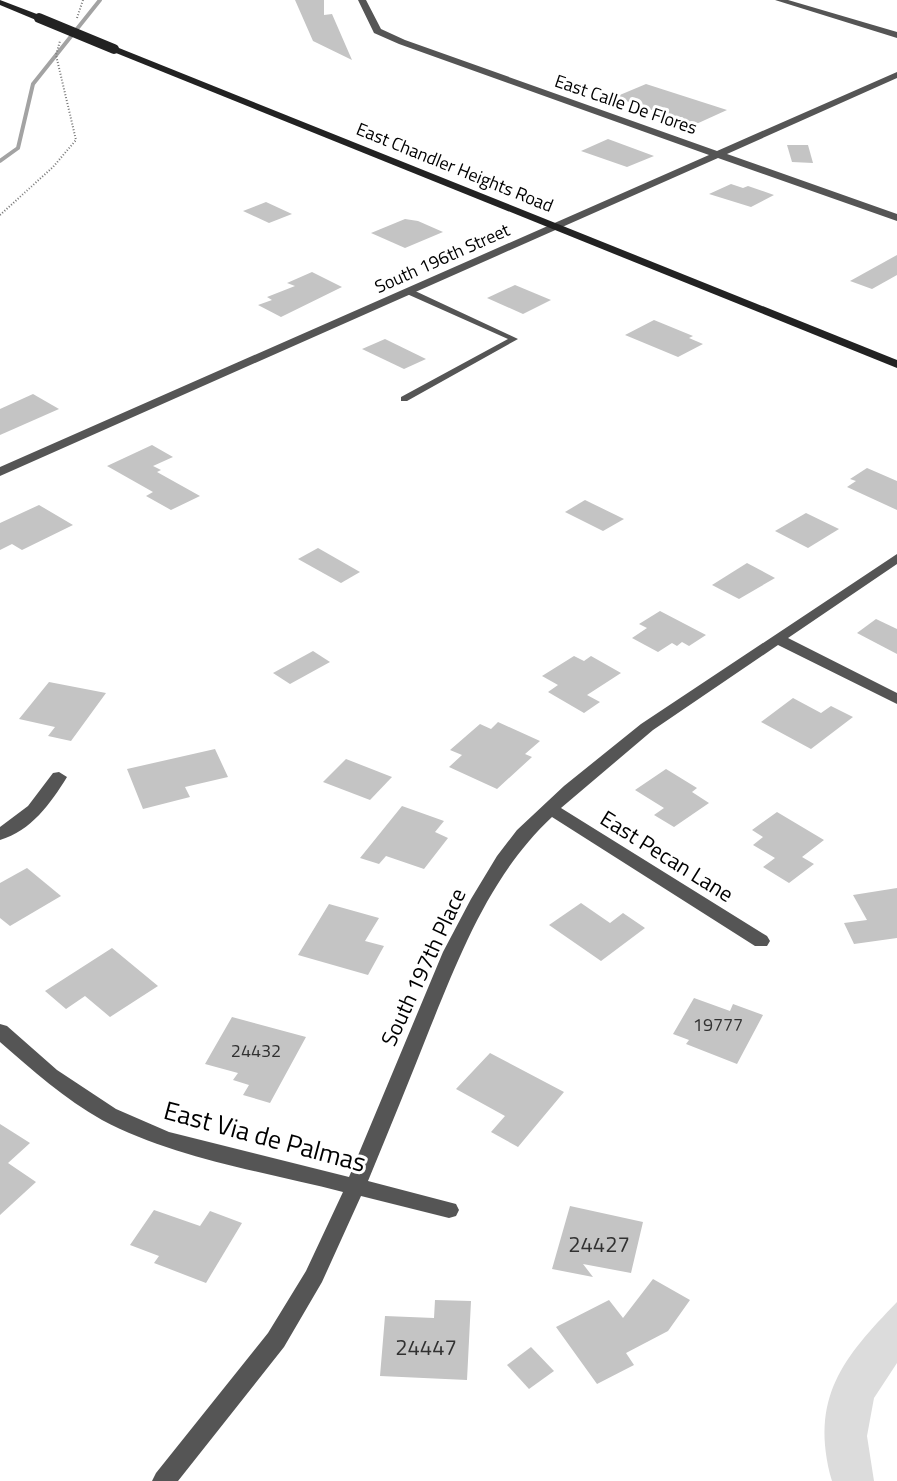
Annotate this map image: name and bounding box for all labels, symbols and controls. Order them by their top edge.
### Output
street label: East Calle De Flores [551,67,701,141]
street label: East Chandler Heights Road [352,115,558,219]
street label: South 196th Street [370,216,515,300]
street label: East Pecan Lane [594,801,740,911]
street label: South 197th Place [372,882,474,1052]
house number: 19777 [693,1011,743,1038]
house number: 24432 [231,1037,281,1064]
street label: East Via de Palmas [160,1090,370,1182]
house number: 24427 [568,1227,630,1261]
house number: 24447 [395,1330,457,1364]

